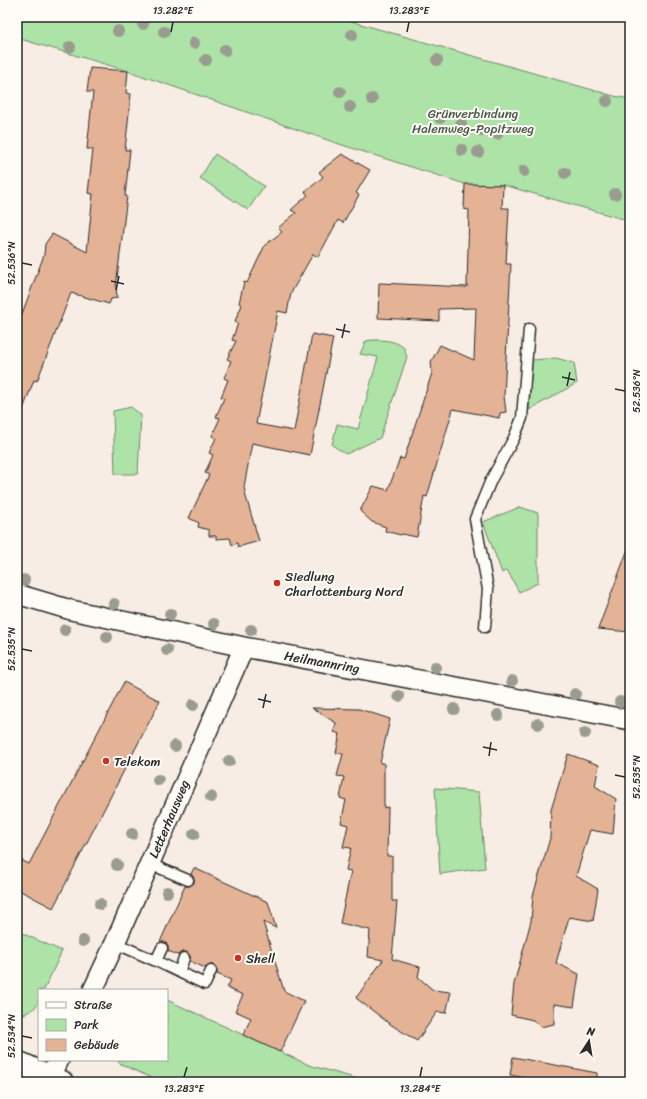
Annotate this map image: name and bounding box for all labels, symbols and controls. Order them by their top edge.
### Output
text: 13.282°E [153,2,195,20]
text: 13.283°E [389,2,430,20]
park label: Grünverbindung Halemweg-Popitzweg [412,102,534,140]
text: 52.536°N [3,241,21,285]
text: 52.536°N [628,369,646,413]
place label: Siedlung Charlottenburg Nord [285,565,404,603]
marker: Siedlung Charlottenburg Nord [272,578,282,588]
text: 52.535°N [3,627,21,671]
street label: Heilmannring [282,644,362,680]
place label: Telekom [114,750,160,773]
text: 52.535°N [628,755,646,799]
marker: Telekom [101,756,111,766]
street label: Letterhausweg [142,776,196,862]
place label: Shell [246,947,275,970]
marker: Shell [233,953,243,963]
legend [38,989,168,1061]
text: Straße [74,994,112,1016]
text: 52.534°N [3,1014,21,1058]
text: Park [74,1014,99,1036]
north arrow [569,1021,609,1061]
text: N [584,1021,597,1042]
text: Gebäude [74,1034,119,1056]
text: 13.283°E [164,1080,205,1098]
text: 13.284°E [400,1080,442,1098]

